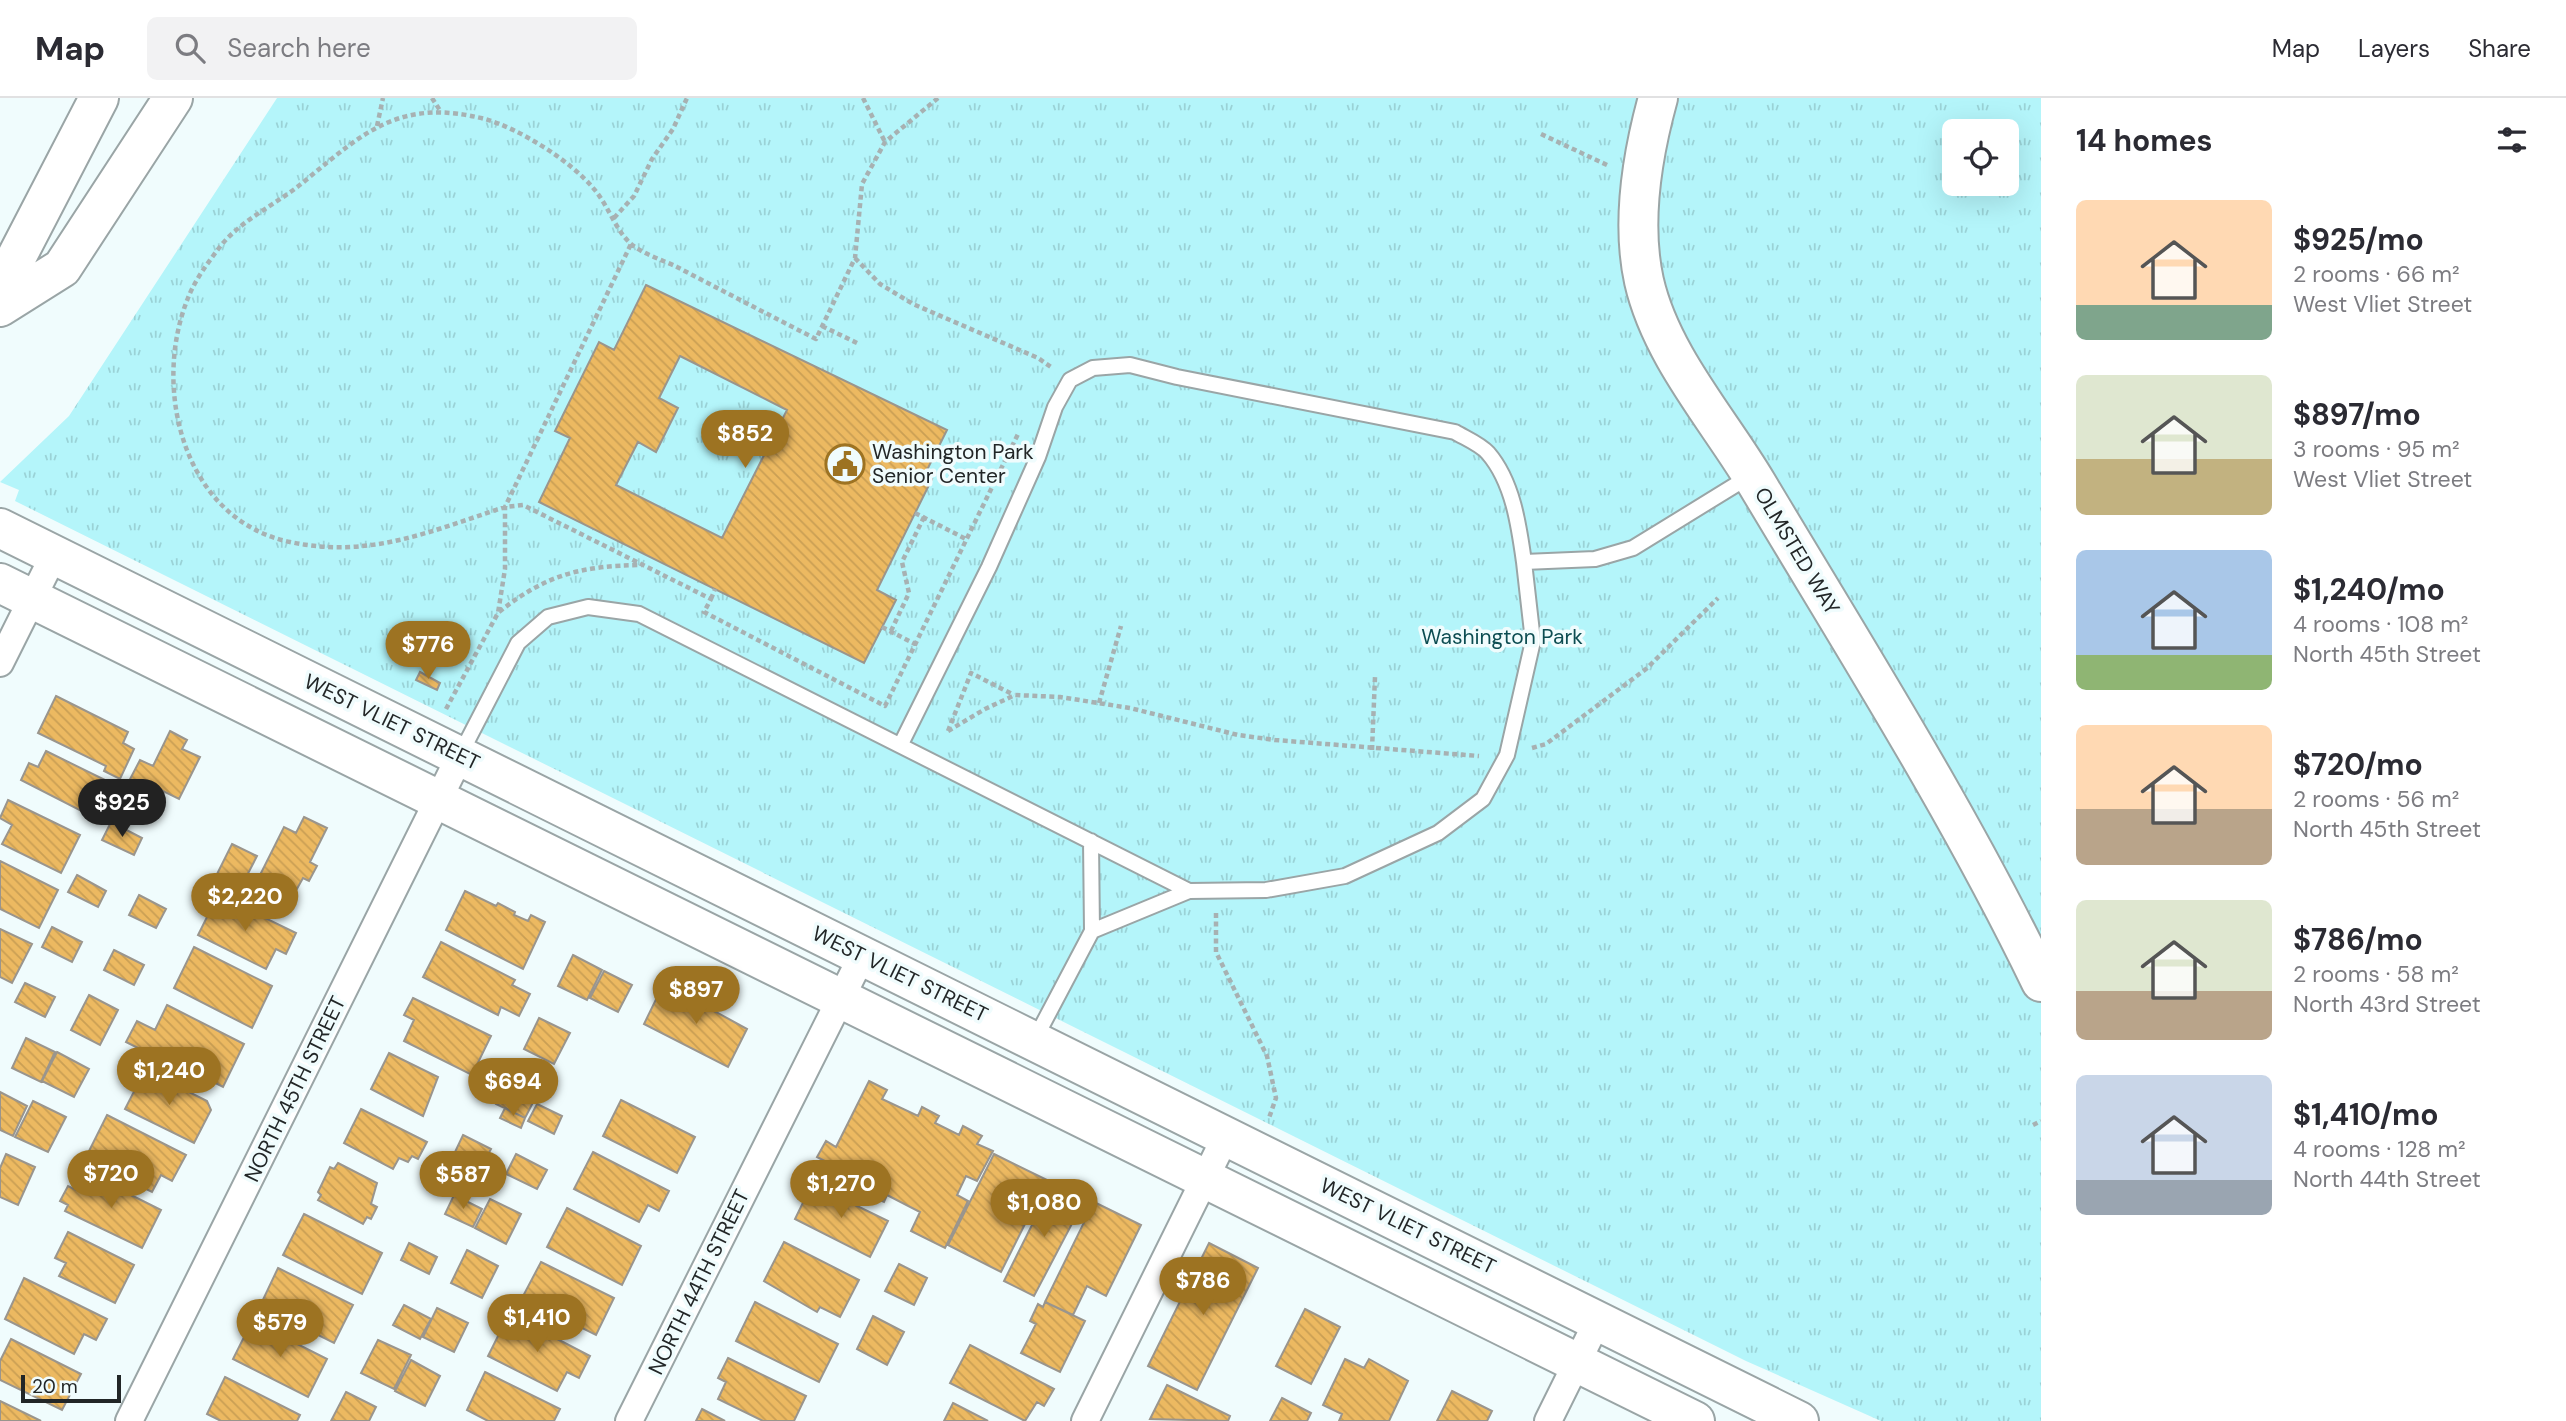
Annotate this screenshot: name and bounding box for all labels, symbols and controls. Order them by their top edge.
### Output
search box [147,17,637,80]
text: Map [35,27,105,70]
icon: search [171,29,209,67]
text: Search here [227,31,371,65]
text: Map [2272,33,2320,64]
text: Layers [2358,33,2430,64]
text: Share [2468,33,2531,64]
map controls [1942,119,2019,196]
button: locate [1942,119,2019,196]
text: 14 homes [2076,121,2213,160]
icon: filters [2493,121,2531,159]
text: $925/mo [2293,220,2424,259]
icon: home [2132,228,2216,312]
text: 2 rooms · 66 m² [2293,259,2460,289]
text: West Vliet Street [2293,289,2472,319]
text: $897/mo [2293,395,2421,434]
icon: home [2132,403,2216,487]
pin: $852 [704,410,786,470]
text: $852 [717,418,773,448]
text: 3 rooms · 95 m² [2293,434,2460,464]
place label: Washington Park Senior Center [872,438,1034,490]
public building icon: Washington Park Senior Center [824,443,866,485]
text: West Vliet Street [2293,464,2472,494]
street label: OLMSTED WAY [1748,482,1846,620]
text: $1,240/mo [2293,570,2445,609]
icon: home [2132,578,2216,662]
text: 4 rooms · 108 m² [2293,609,2468,639]
pin: $776 [387,622,469,681]
park label: Washington Park [1421,623,1583,651]
text: $776 [402,629,454,659]
text: North 45th Street [2293,639,2481,669]
street label: WEST VLIET STREET [299,667,485,777]
text: $720/mo [2293,745,2423,784]
icon: home [2132,753,2216,837]
pin: $925 [81,780,163,839]
text: 2 rooms · 56 m² [2293,784,2459,814]
text: $925 [94,787,150,817]
text: North 45th Street [2293,814,2481,844]
pin: $2,220 [188,874,302,933]
text: $2,220 [207,881,283,911]
street label: WEST VLIET STREET [807,919,993,1029]
text: $786/mo [2293,920,2423,959]
icon: home [2132,928,2216,1012]
text: 2 rooms · 58 m² [2293,959,2459,989]
pin: $897 [655,967,737,1026]
text: $897 [669,974,723,1004]
text: North 43rd Street [2293,989,2481,1019]
street label: NORTH 45TH STREET [238,991,352,1187]
pin: $1,240 [112,1048,226,1107]
text: $1,240 [133,1055,205,1085]
pin: $694 [472,1058,554,1118]
text: $694 [484,1066,542,1096]
text: $1,410/mo [2293,1095,2439,1134]
icon: home [2132,1103,2216,1187]
text: 4 rooms · 128 m² [2293,1134,2465,1164]
pin: $720 [70,1150,152,1210]
pin: $587 [422,1152,504,1211]
text: $720 [83,1158,139,1188]
text: $587 [436,1159,490,1189]
pin: $1,270 [784,1160,898,1220]
text: North 44th Street [2293,1164,2481,1194]
text: $1,270 [806,1168,876,1198]
street label: WEST VLIET STREET [1315,1171,1501,1281]
pin: $1,080 [987,1180,1101,1239]
street label: NORTH 44TH STREET [642,1185,756,1379]
text: $1,080 [1007,1187,1081,1217]
pin: $786 [1162,1258,1244,1317]
text: $786 [1175,1265,1231,1295]
pin: $1,410 [480,1294,594,1354]
pin: $579 [239,1300,321,1359]
text: $1,410 [503,1302,571,1332]
text: $579 [253,1307,307,1337]
scale bar [21,1372,121,1404]
text: 20 m [32,1374,78,1399]

